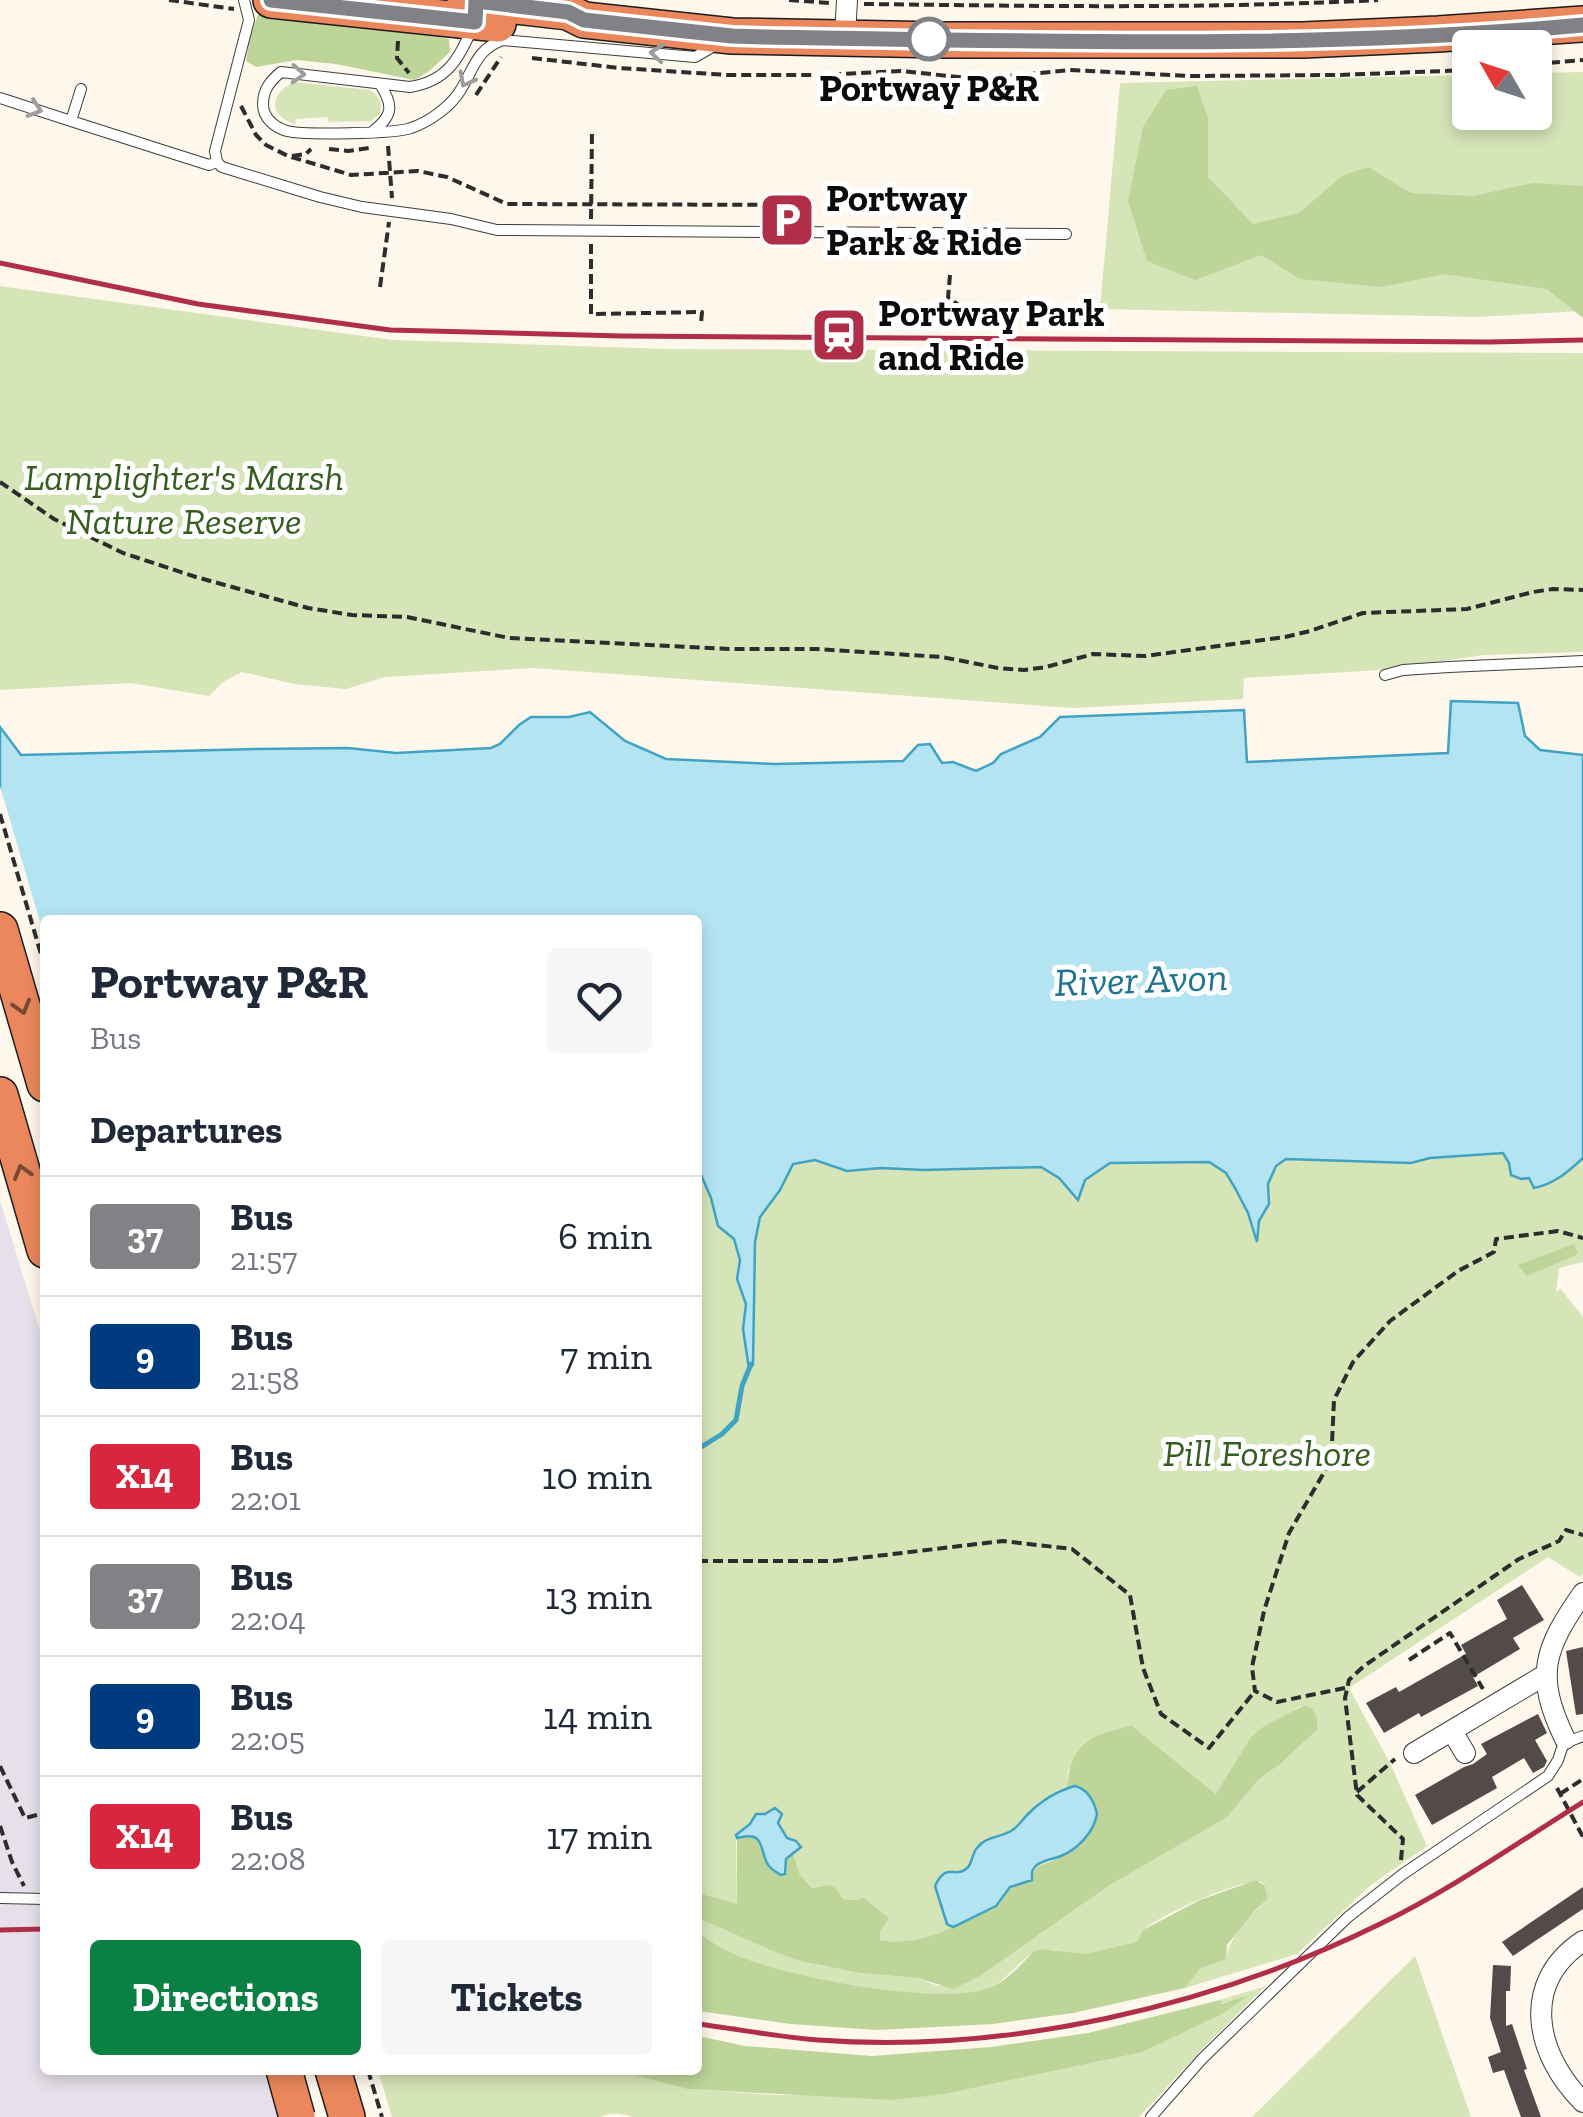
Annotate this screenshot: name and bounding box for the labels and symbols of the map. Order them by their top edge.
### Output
marker: Portway P&R [908,18,950,60]
north arrow [1452,30,1552,130]
one-way arrow [649,43,665,65]
one-way arrow [290,63,306,84]
place label: Portway P&R [819,65,1039,111]
one-way arrow [458,70,478,88]
one-way arrow [26,98,43,118]
place label: Portway Park & Ride [826,175,1022,265]
parking icon: Portway Park & Ride [757,190,817,250]
place label: Portway Park and Ride [878,290,1105,380]
station icon: Portway Park and Ride [809,305,869,365]
park label: Lamplighter's Marsh Nature Reserve [24,454,344,544]
water label: River Avon [1053,952,1229,1006]
one-way arrow [11,998,32,1016]
one-way arrow [13,1164,34,1181]
park label: Pill Foreshore [1163,1430,1371,1476]

